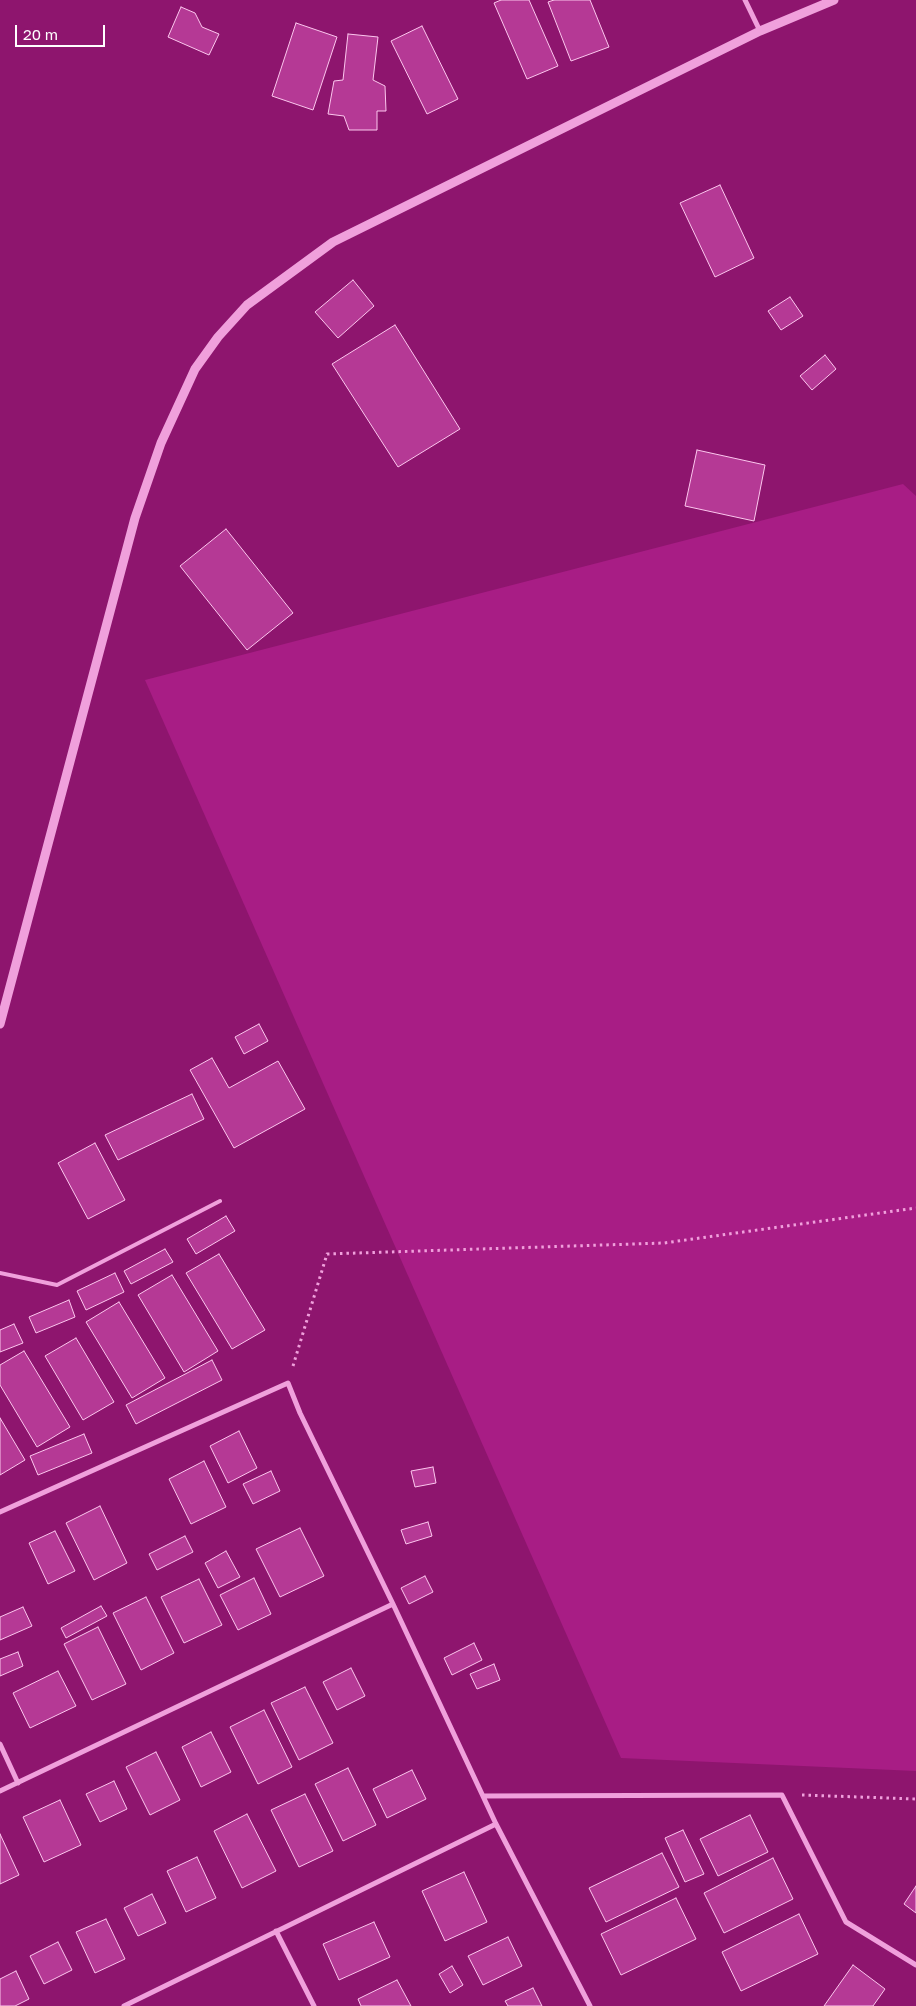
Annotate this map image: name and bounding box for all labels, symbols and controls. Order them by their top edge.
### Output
scale bar [18,15,108,47]
text: 20 m [23,25,58,43]

